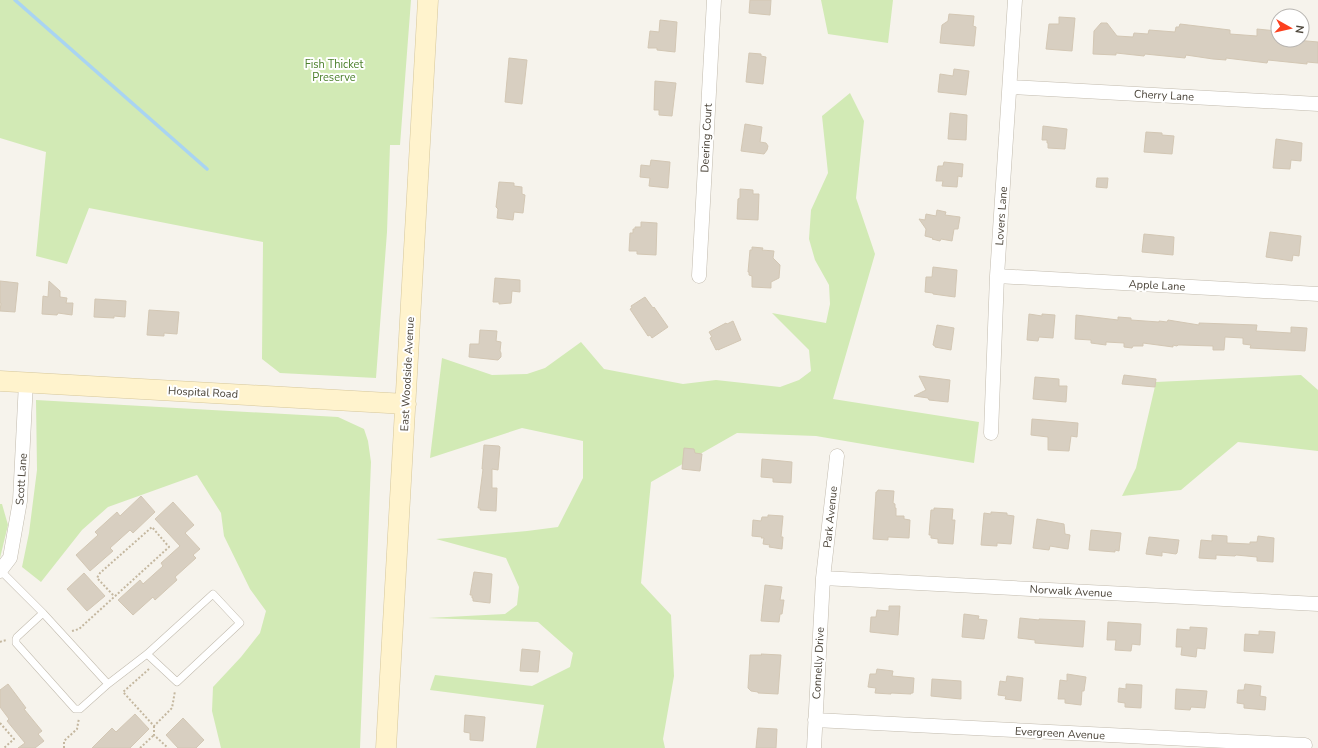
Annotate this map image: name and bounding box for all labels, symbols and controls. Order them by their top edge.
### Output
north arrow [1270,8,1310,48]
text: N [1291,24,1307,34]
park label: Fish Thicket Preserve [305,57,363,85]
street label: Cherry Lane [1134,86,1195,105]
street label: Deering Court [697,103,716,173]
street label: Lovers Lane [992,186,1011,246]
street label: Apple Lane [1128,277,1186,294]
street label: East Woodside Avenue [397,316,418,432]
street label: Hospital Road [168,383,238,402]
street label: Scott Lane [12,452,31,506]
street label: Park Avenue [820,485,841,549]
street label: Norwalk Avenue [1029,582,1113,601]
street label: Connelly Drive [809,626,828,700]
street label: Evergreen Avenue [1015,724,1106,743]

